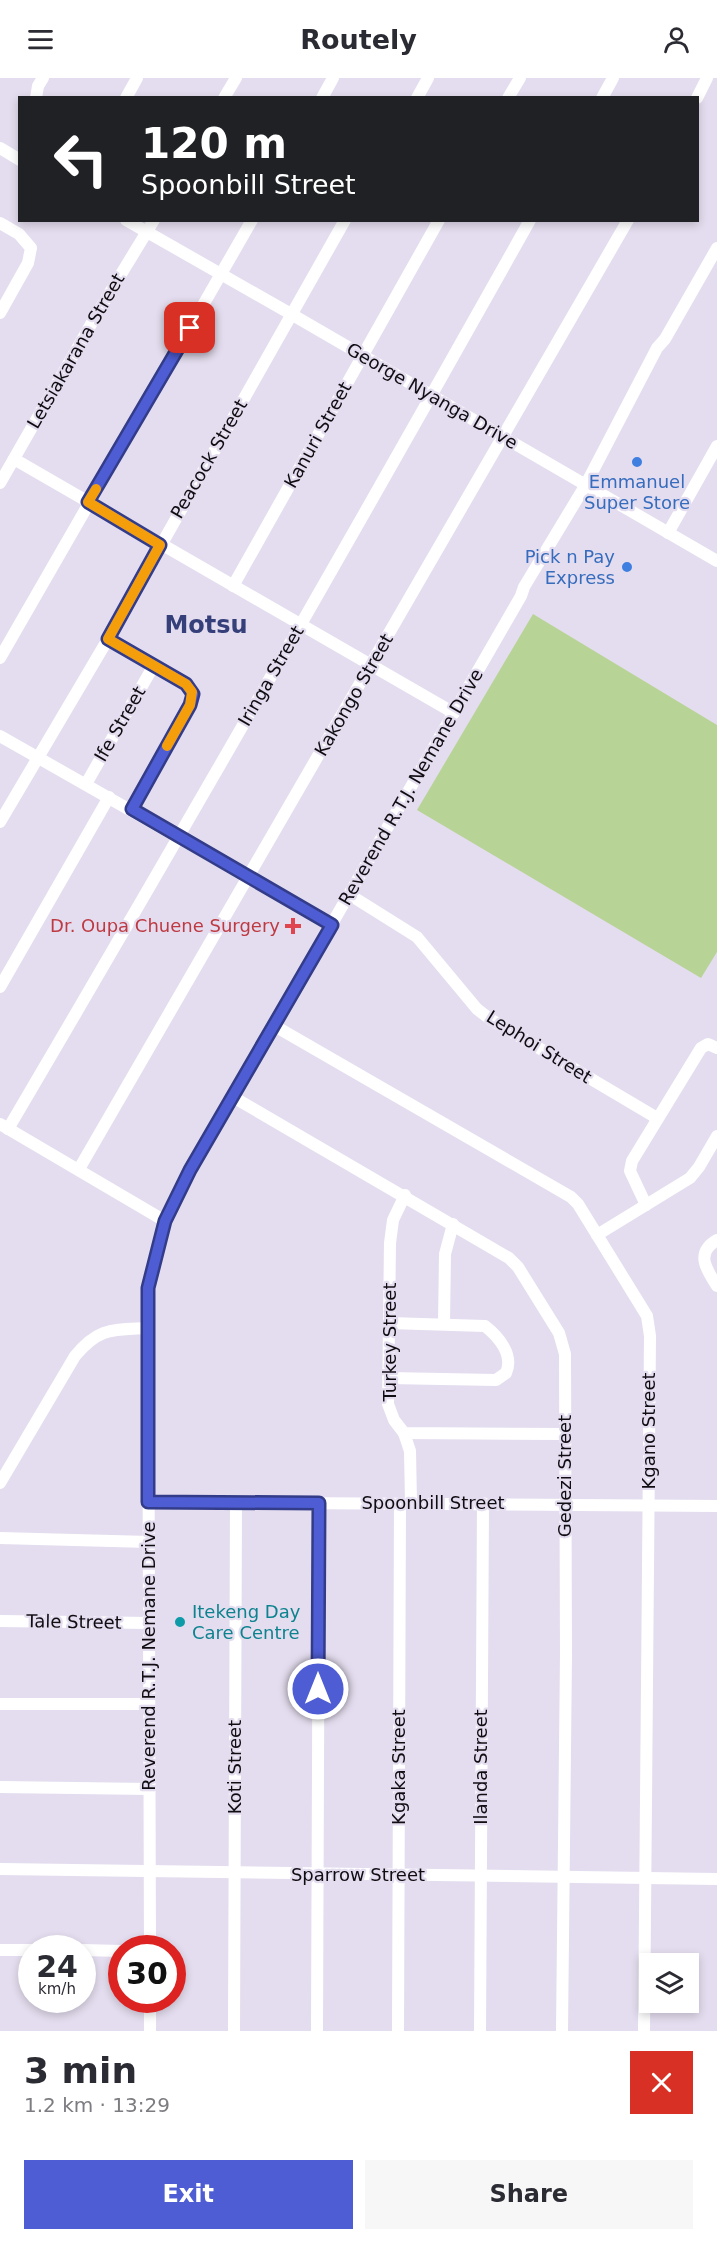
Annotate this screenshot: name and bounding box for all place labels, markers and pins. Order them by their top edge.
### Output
pin [164,302,215,353]
marker: Emmanuel Super Store [630,455,644,469]
place label: Emmanuel Super Store [584,471,690,513]
place label: Pick n Pay Express [525,546,615,588]
marker: Pick n Pay Express [620,560,634,574]
place label: Dr. Oupa Chuene Surgery [50,915,280,936]
marker: Dr. Oupa Chuene Surgery [284,917,302,935]
place label: Itekeng Day Care Centre [192,1601,301,1643]
marker: Itekeng Day Care Centre [173,1615,187,1629]

